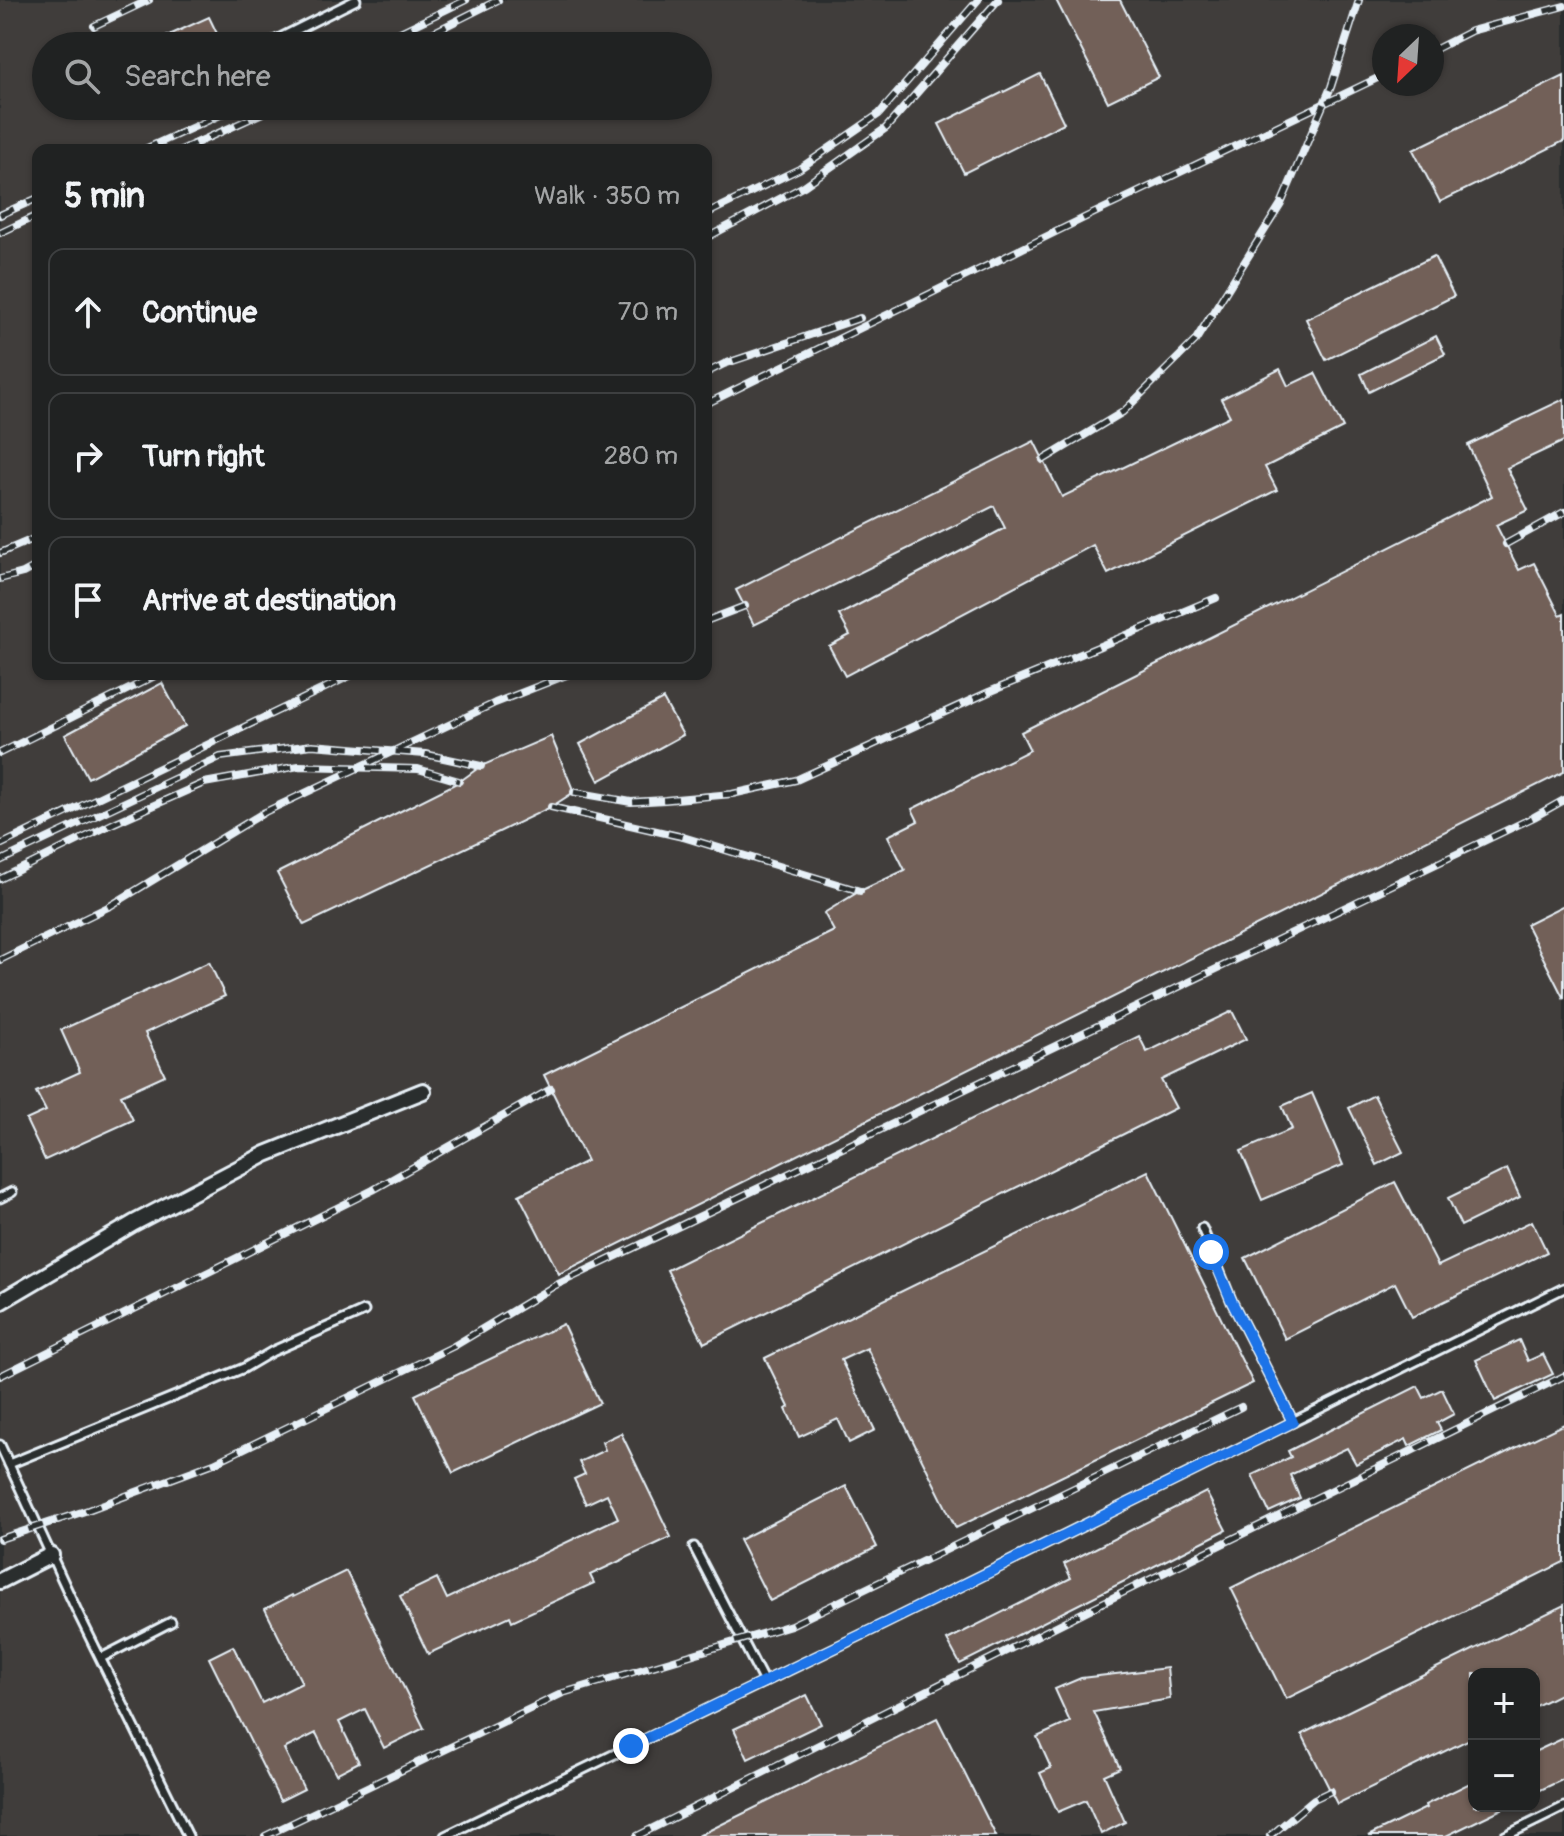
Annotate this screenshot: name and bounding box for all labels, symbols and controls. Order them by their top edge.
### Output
north arrow [1372,24,1444,96]
search box [32,32,712,120]
icon: search [60,54,104,98]
text: Search here [124,58,271,95]
text: 5 min [64,175,145,218]
text: Walk · 350 m [534,180,680,212]
icon: ahead [66,290,110,334]
text: Continue [142,294,257,331]
text: 70 m [618,296,678,328]
icon: right [66,434,110,478]
text: Turn right [142,438,265,475]
text: 280 m [604,440,678,472]
icon: arrive [66,578,110,622]
text: Arrive at destination [142,582,396,619]
route start [1193,1234,1229,1270]
map controls [1468,1668,1540,1812]
button: + [1468,1668,1540,1740]
route end [613,1728,649,1764]
button: − [1468,1740,1540,1812]

